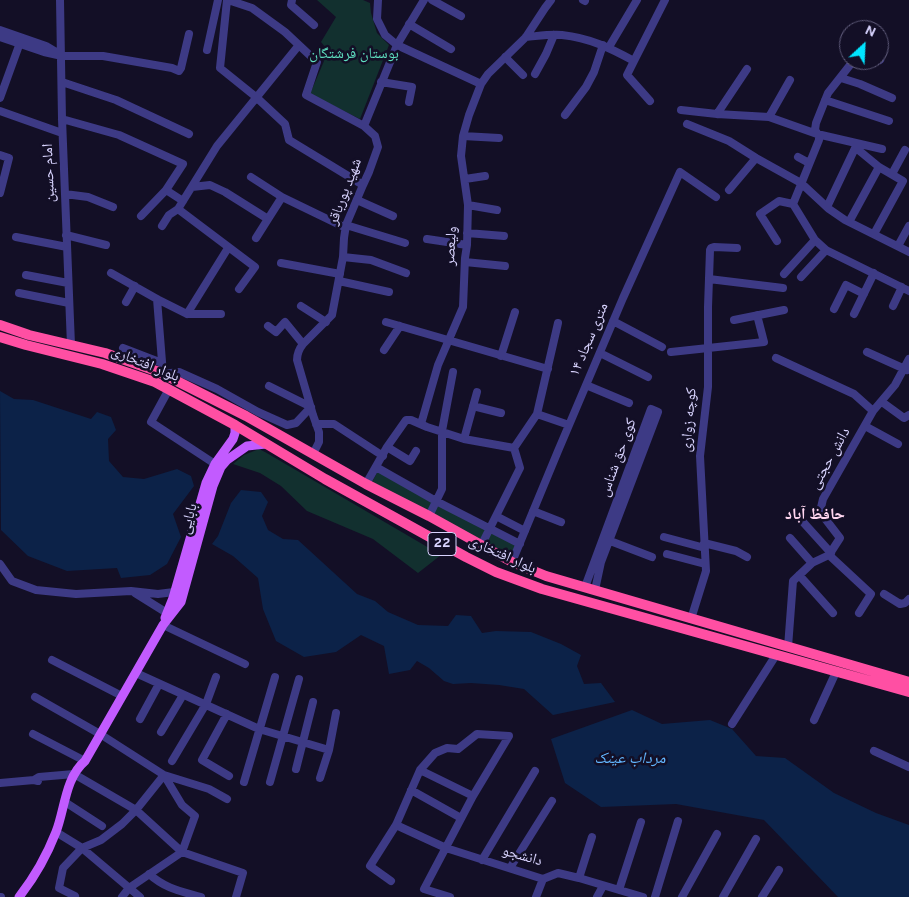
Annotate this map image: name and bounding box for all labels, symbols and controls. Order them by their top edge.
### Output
north arrow [839,20,889,70]
text: N [862,22,878,42]
park label: بوستان فرشتگان [309,46,399,64]
street label: امام حسین [40,143,60,203]
street label: شهید پورباقر [325,156,367,228]
street label: ولیعصر [442,226,462,266]
street label: ۱۴ متری سجاد [566,301,614,379]
street label: بلوار افتخاری [108,343,182,387]
street label: کوچه زواری [678,387,702,453]
street label: کوی حق شناس [597,416,641,500]
street label: دانش حجتی [807,425,855,493]
street label: بابایی [177,502,203,536]
district label: حافظ آباد [785,506,845,526]
road number: 22 [428,532,456,556]
street label: بلوار افتخاری [466,533,538,579]
water label: مرداب عینک [594,750,666,770]
street label: دانشجو [500,843,544,871]

